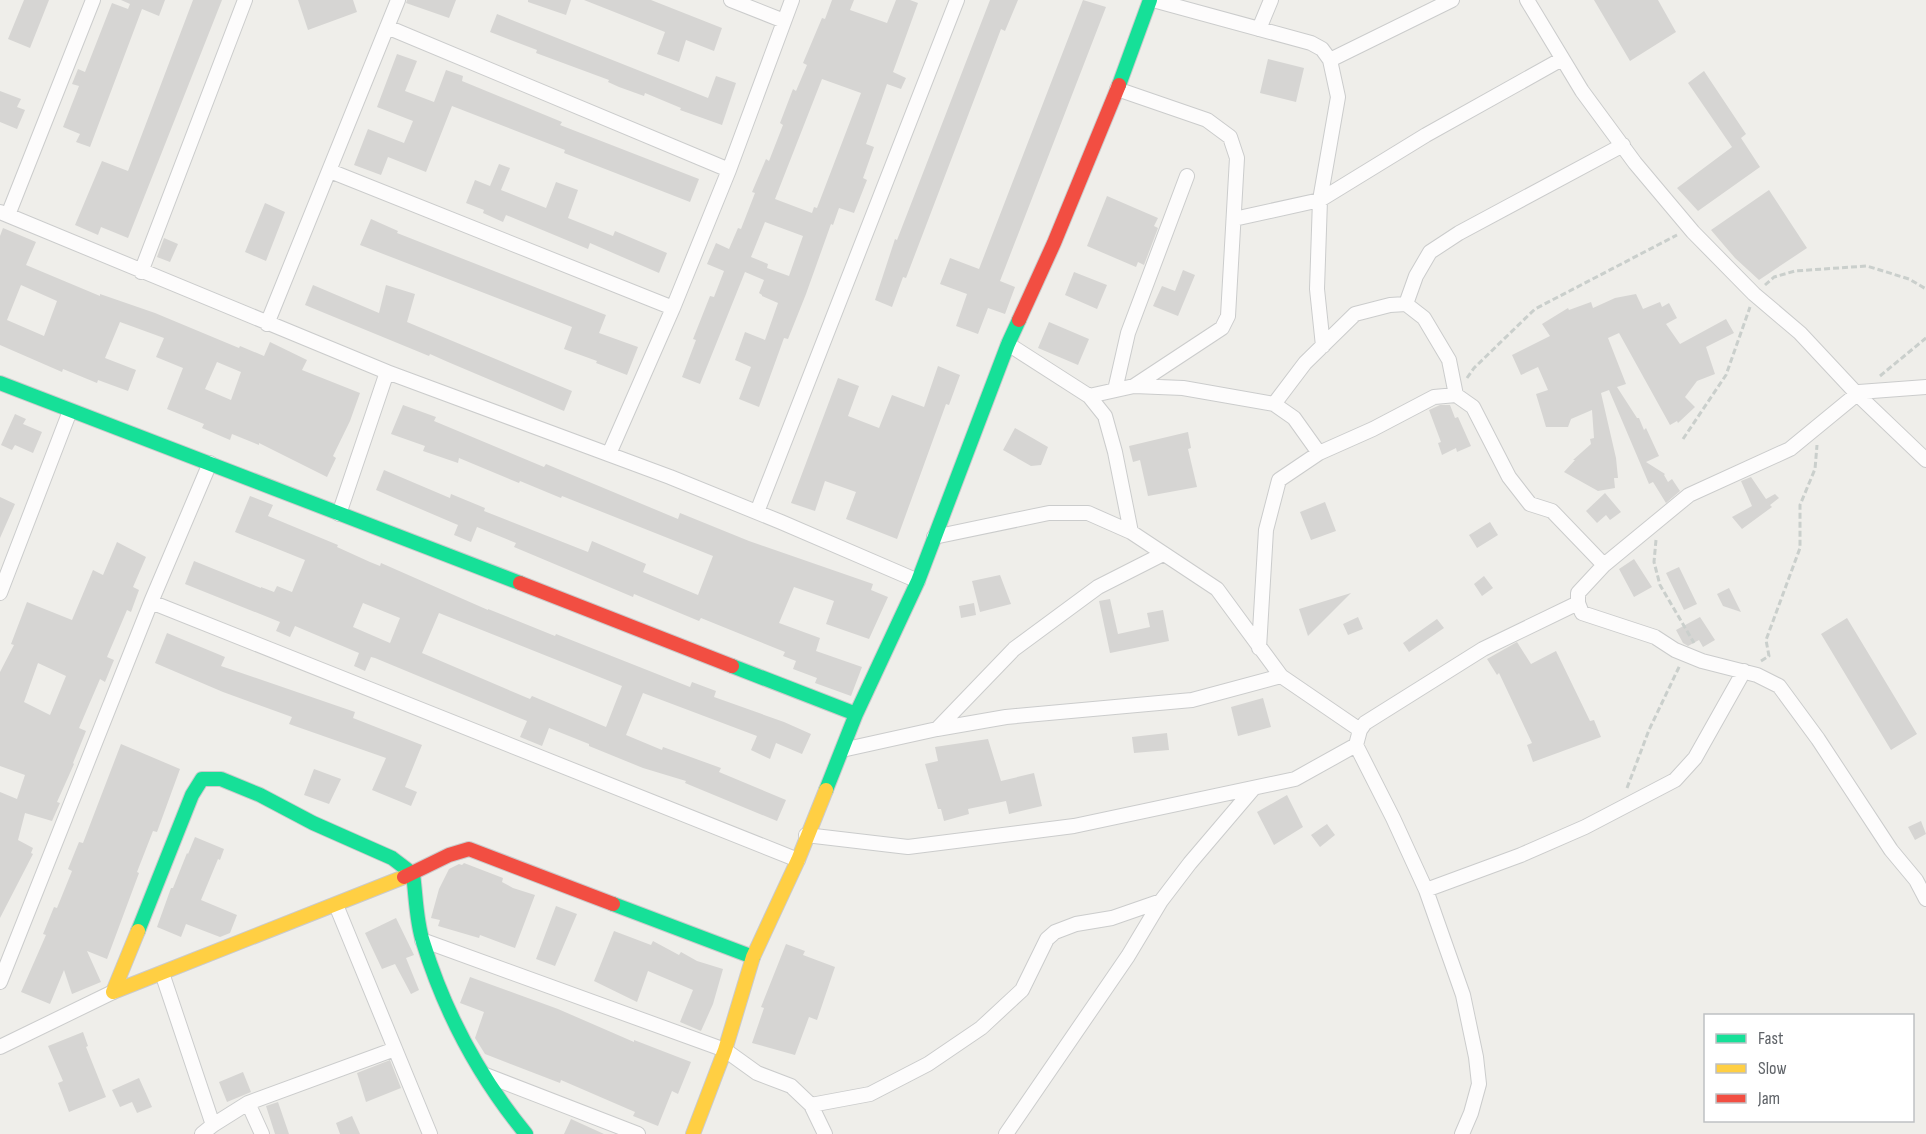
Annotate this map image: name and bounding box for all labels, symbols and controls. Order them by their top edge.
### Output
legend [1704,1014,1914,1122]
text: Fast [1758,1028,1784,1049]
text: Slow [1758,1058,1787,1079]
text: Jam [1757,1088,1780,1109]

